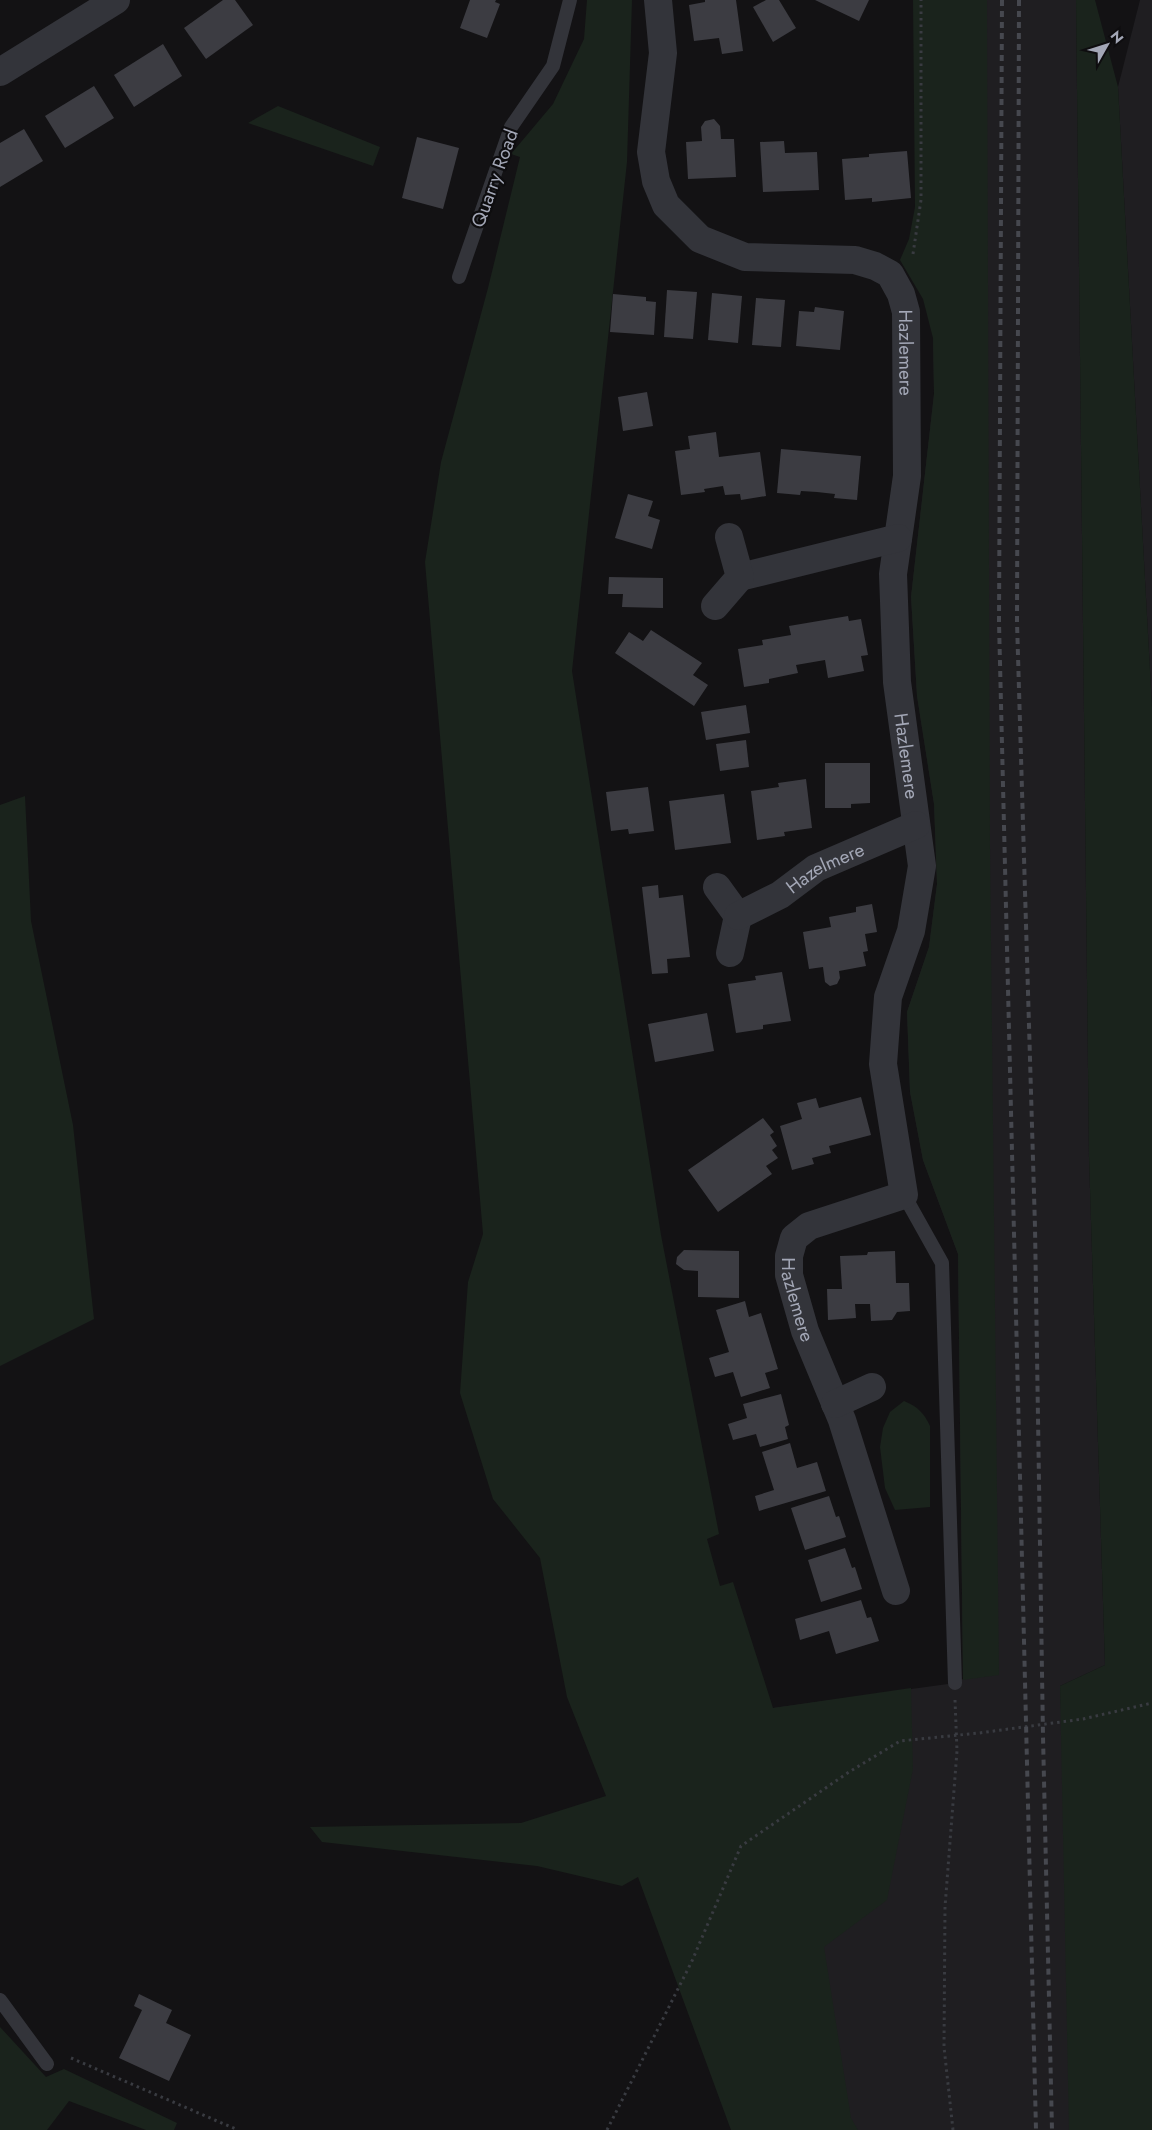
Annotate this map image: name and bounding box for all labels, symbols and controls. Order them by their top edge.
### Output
north arrow [1082,20,1132,70]
text: N [1106,26,1128,47]
street label: Quarry Road [464,125,525,231]
street label: Hazlemere [892,309,920,396]
street label: Hazlemere [887,711,926,801]
street label: Hazelmere [780,836,869,900]
street label: Hazlemere [774,1257,821,1346]

